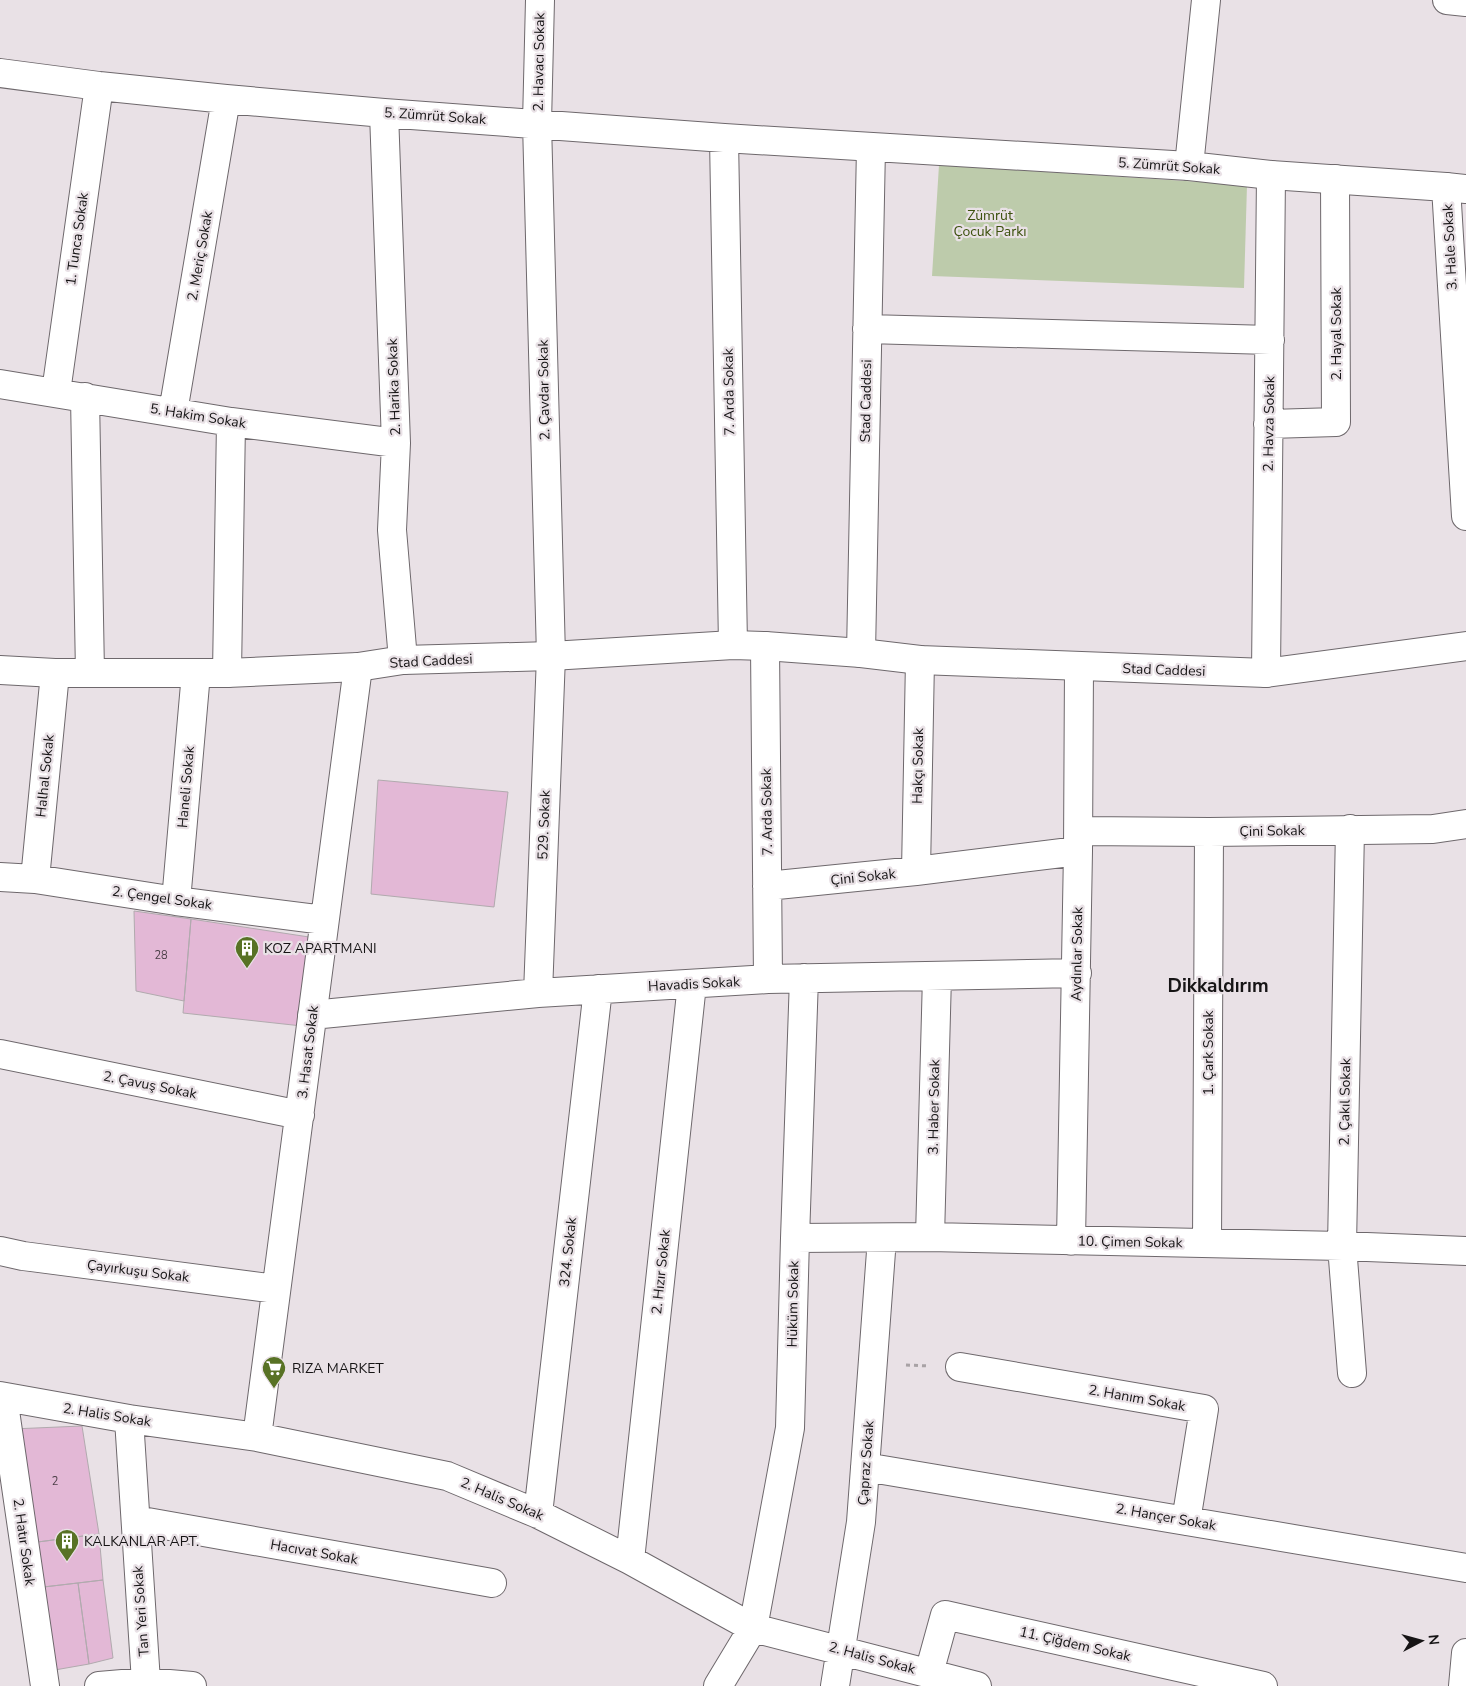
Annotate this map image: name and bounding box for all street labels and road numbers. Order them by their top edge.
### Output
street label: 2. Havacı Sokak [529,11,549,112]
street label: 5. Zümrüt Sokak [383,103,488,129]
street label: 5. Zümrüt Sokak [1117,153,1222,179]
street label: 1. Tunca Sokak [61,190,93,287]
street label: 3. Hale Sokak [1438,203,1462,291]
street label: 2. Meriç Sokak [183,209,217,302]
street label: 2. Hayal Sokak [1327,286,1346,381]
street label: 2. Harika Sokak [383,337,405,436]
street label: 2. Çavdar Sokak [534,338,554,441]
street label: 7. Arda Sokak [719,347,739,436]
street label: Stad Caddesi [856,359,876,443]
street label: 2. Havza Sokak [1259,375,1279,472]
street label: 5. Hakim Sokak [149,399,248,433]
street label: Stad Caddesi [389,649,473,673]
street label: Stad Caddesi [1122,659,1206,681]
street label: Hakçı Sokak [908,727,928,804]
street label: Halhal Sokak [31,733,59,818]
street label: Haneli Sokak [173,744,199,829]
street label: 7. Arda Sokak [757,767,777,856]
street label: 529. Sokak [533,789,555,860]
street label: Çini Sokak [1239,821,1306,841]
street label: Çini Sokak [830,864,897,890]
street label: 2. Çengel Sokak [111,882,214,915]
street label: Aydınlar Sokak [1067,906,1087,1001]
street label: Havadis Sokak [648,972,741,996]
street label: 3. Hasat Sokak [293,1003,323,1100]
street label: 1. Çark Sokak [1199,1009,1218,1096]
street label: 2. Çakıl Sokak [1335,1057,1355,1146]
street label: 3. Haber Sokak [924,1058,944,1155]
street label: 2. Çavuş Sokak [102,1067,199,1104]
street label: 324. Sokak [555,1215,581,1288]
street label: 2. Hızır Sokak [647,1228,675,1315]
street label: 10. Çimen Sokak [1077,1232,1184,1252]
street label: Çayırkuşu Sokak [86,1255,191,1287]
street label: Hüküm Sokak [783,1260,803,1348]
street label: 2. Hanım Sokak [1087,1380,1188,1416]
street label: 2. Halis Sokak [62,1399,153,1431]
street label: Çapraz Sokak [854,1419,879,1506]
street label: 2. Halis Sokak [457,1473,547,1525]
street label: 2. Hatır Sokak [8,1497,40,1588]
street label: 2. Hançer Sokak [1114,1499,1219,1535]
street label: Hacıvat Sokak [269,1535,360,1569]
street label: Tan Yeri Sokak [128,1564,154,1657]
street label: 11. Çiğdem Sokak [1018,1622,1133,1666]
street label: 2. Halis Sokak [827,1637,918,1679]

